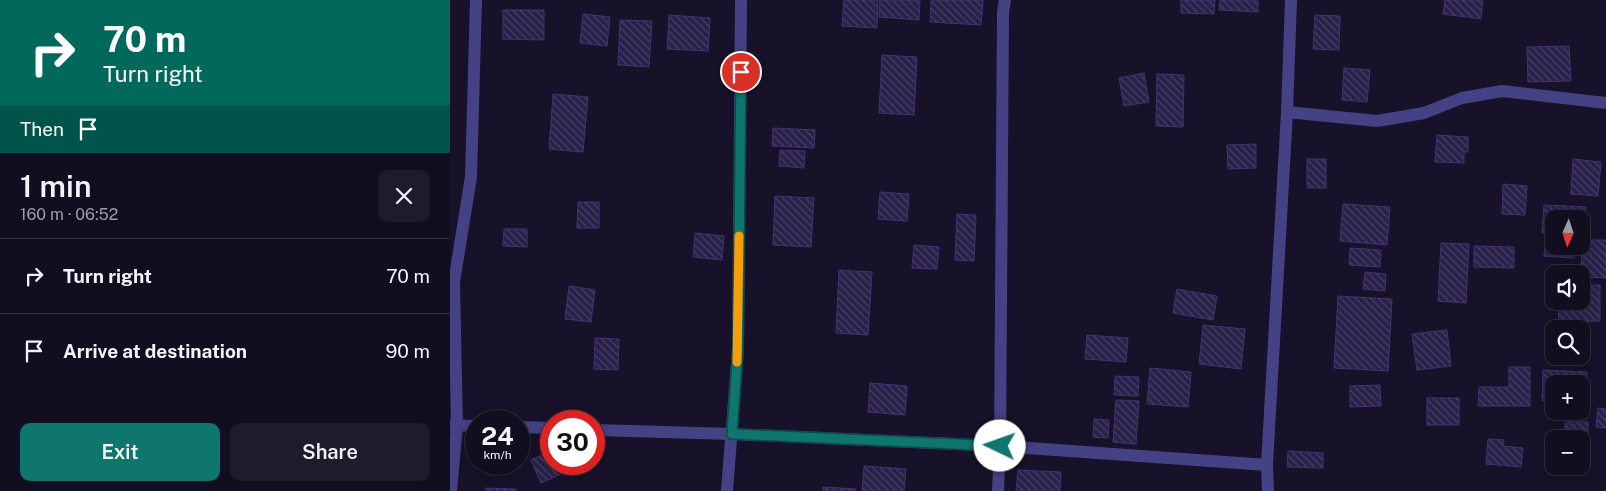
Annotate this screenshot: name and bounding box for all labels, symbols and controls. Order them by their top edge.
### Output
text: 70 m [103,19,186,60]
icon: right [20,20,85,85]
pin [720,51,762,93]
icon: arrive [727,58,755,86]
text: Turn right [103,61,203,87]
icon: arrive [74,115,102,143]
text: Then [20,118,64,140]
text: 1 min [20,168,91,204]
button: close [378,170,430,222]
text: 160 m · 06:52 [20,205,118,224]
north arrow [1545,210,1590,255]
map controls [1545,210,1590,475]
icon: right [20,262,48,290]
text: Turn right [63,265,152,287]
text: 70 m [386,265,430,287]
button: sound [1545,265,1590,310]
button: search [1545,320,1590,365]
icon: arrive [20,337,48,365]
text: Arrive at destination [63,340,247,362]
text: 90 m [386,340,430,362]
button: + [1545,375,1590,420]
speed limit sign: 30 [540,410,605,475]
position arrow [973,419,1025,471]
text: 24 [481,421,514,451]
button: Exit [20,423,220,481]
button: Share [230,423,430,481]
button: − [1545,430,1590,475]
text: km/h [483,448,512,462]

